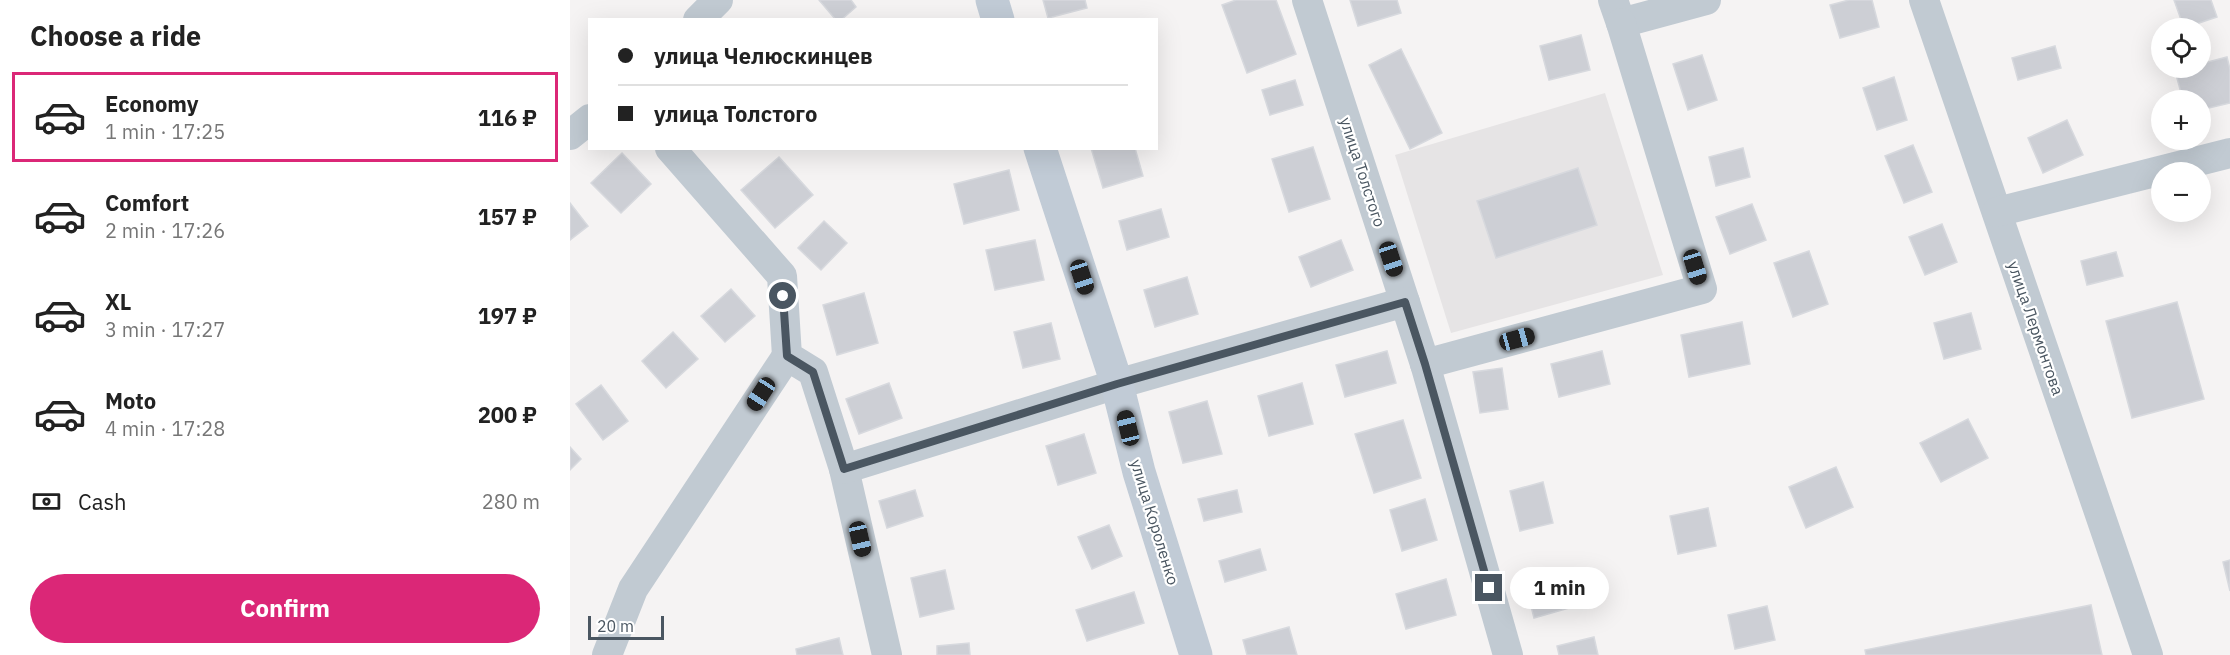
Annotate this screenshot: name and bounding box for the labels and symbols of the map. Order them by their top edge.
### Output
street label: улица Толстого [1336,115,1390,229]
car [1377,239,1405,279]
car [1681,247,1709,287]
car [1068,257,1096,297]
street label: улица Лермонтова [2004,258,2068,398]
route start [769,282,796,309]
car [1497,326,1537,352]
car [744,374,778,414]
car [1115,408,1141,448]
street label: улица Короленко [1126,457,1184,587]
car [847,519,873,559]
callout: 1 min [1510,567,1609,609]
route end [1475,574,1502,601]
scale bar [588,613,664,640]

